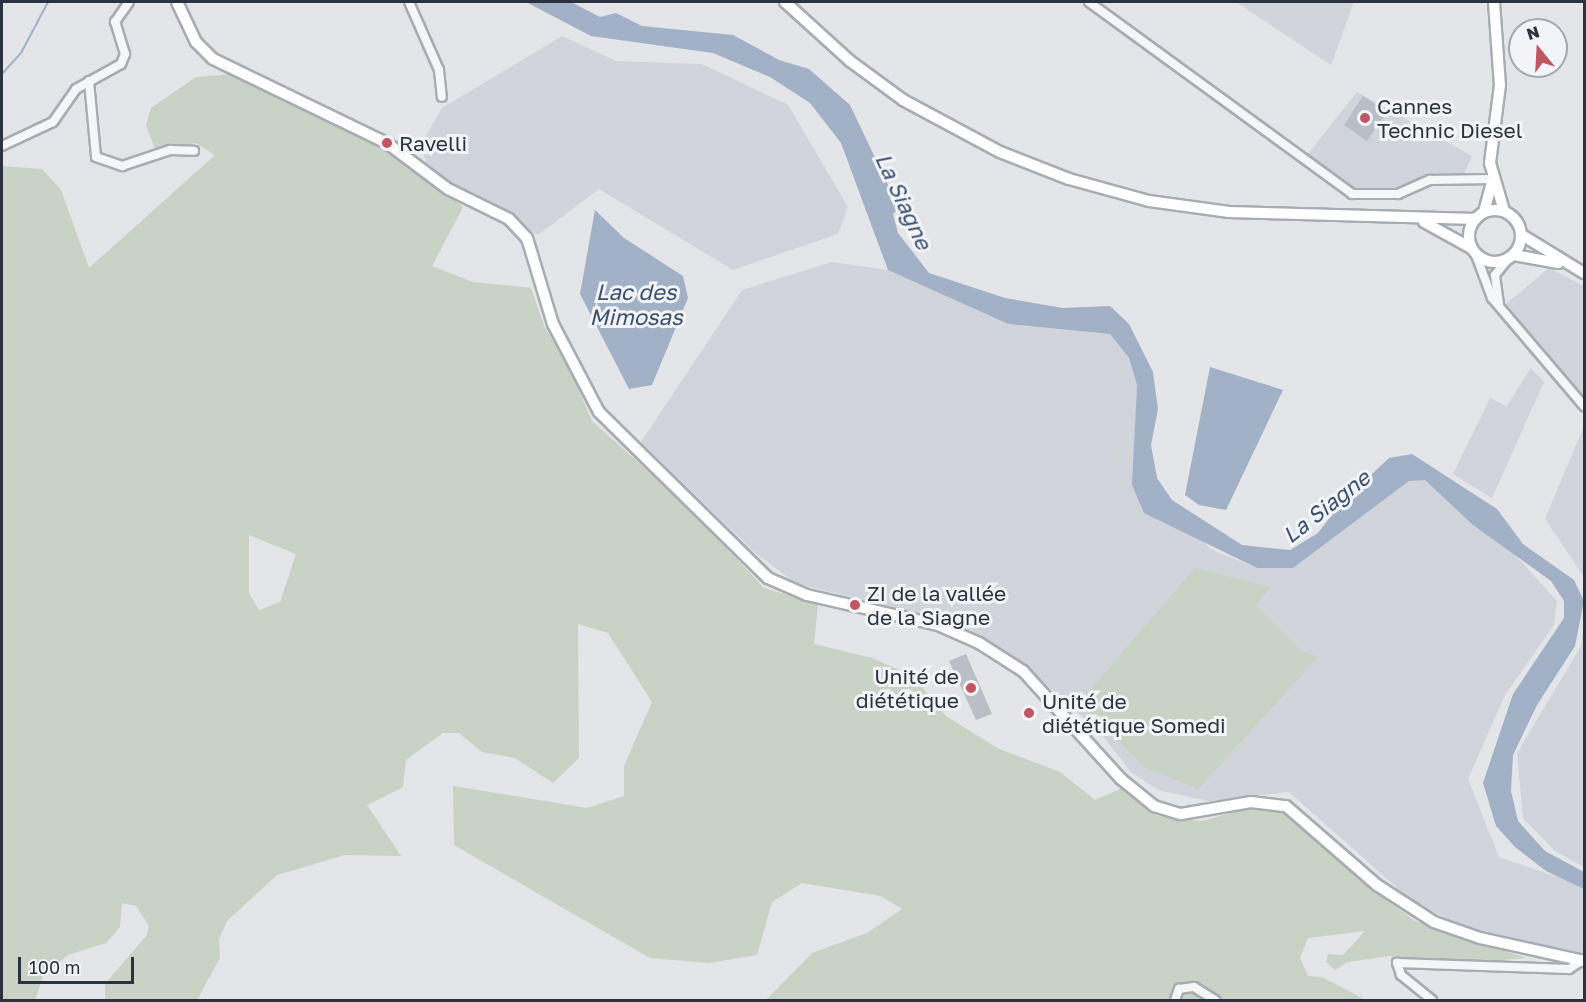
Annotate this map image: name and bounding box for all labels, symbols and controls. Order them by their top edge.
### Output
north arrow [1508,18,1568,78]
text: N [1524,21,1542,44]
place label: Cannes Technic Diesel [1377,93,1522,143]
marker: Cannes Technic Diesel [1358,111,1372,125]
place label: Ravelli [399,130,467,156]
marker: Ravelli [380,136,394,150]
water label: La Siagne [870,149,938,253]
water label: Lac des Mimosas [589,278,683,330]
water label: La Siagne [1277,464,1375,548]
place label: ZI de la vallée de la Siagne [867,580,1006,630]
marker: ZI de la vallée de la Siagne [848,598,862,612]
place label: Unité de diététique [856,663,959,713]
marker: Unité de diététique [964,681,978,695]
place label: Unité de diététique Somedi [1042,688,1226,738]
marker: Unité de diététique Somedi [1020,704,1038,722]
scale bar [21,945,136,983]
text: 100 m [29,956,80,978]

